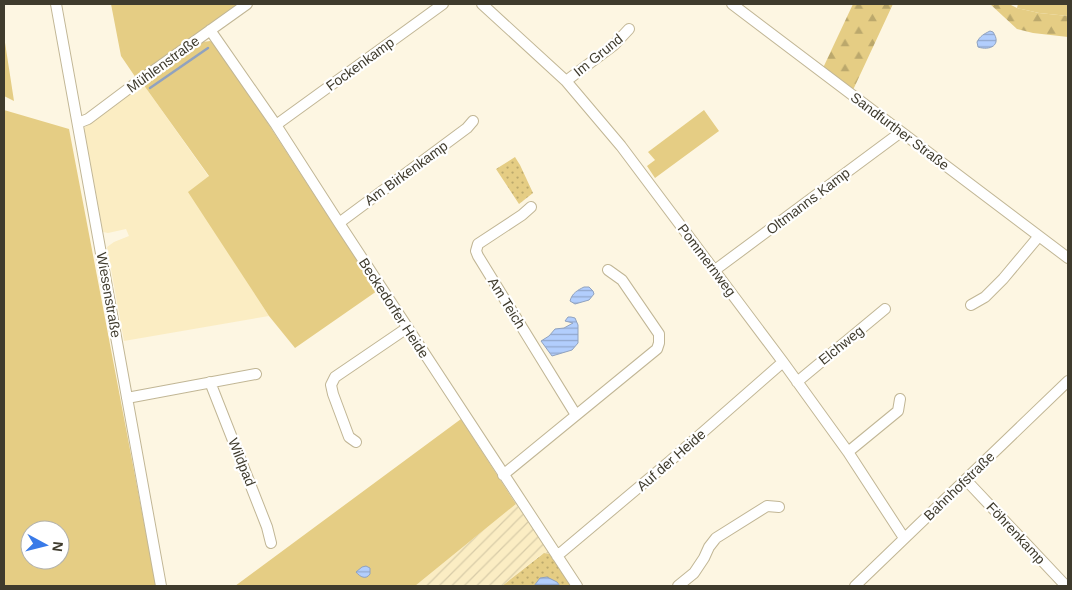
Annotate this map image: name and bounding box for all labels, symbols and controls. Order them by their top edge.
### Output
street label: Im Grund [570,30,626,80]
street label: Mühlenstraße [124,32,202,96]
street label: Fockenkamp [323,34,397,94]
street label: Sandfurther Straße [848,89,953,173]
street label: Am Birkenkamp [361,137,451,209]
street label: Oltmanns Kamp [763,164,853,238]
street label: Pommernweg [675,221,739,299]
street label: Wiesenstraße [94,251,124,339]
street label: Beckedorfer Heide [356,255,432,361]
street label: Am Teich [485,274,529,332]
street label: Elchweg [815,322,867,368]
street label: Auf der Heide [633,426,709,494]
street label: Wildpad [225,436,259,488]
street label: Bahnhofstraße [920,448,998,524]
street label: Föhrenkamp [983,499,1049,567]
north arrow [20,520,70,570]
text: N [49,541,66,553]

